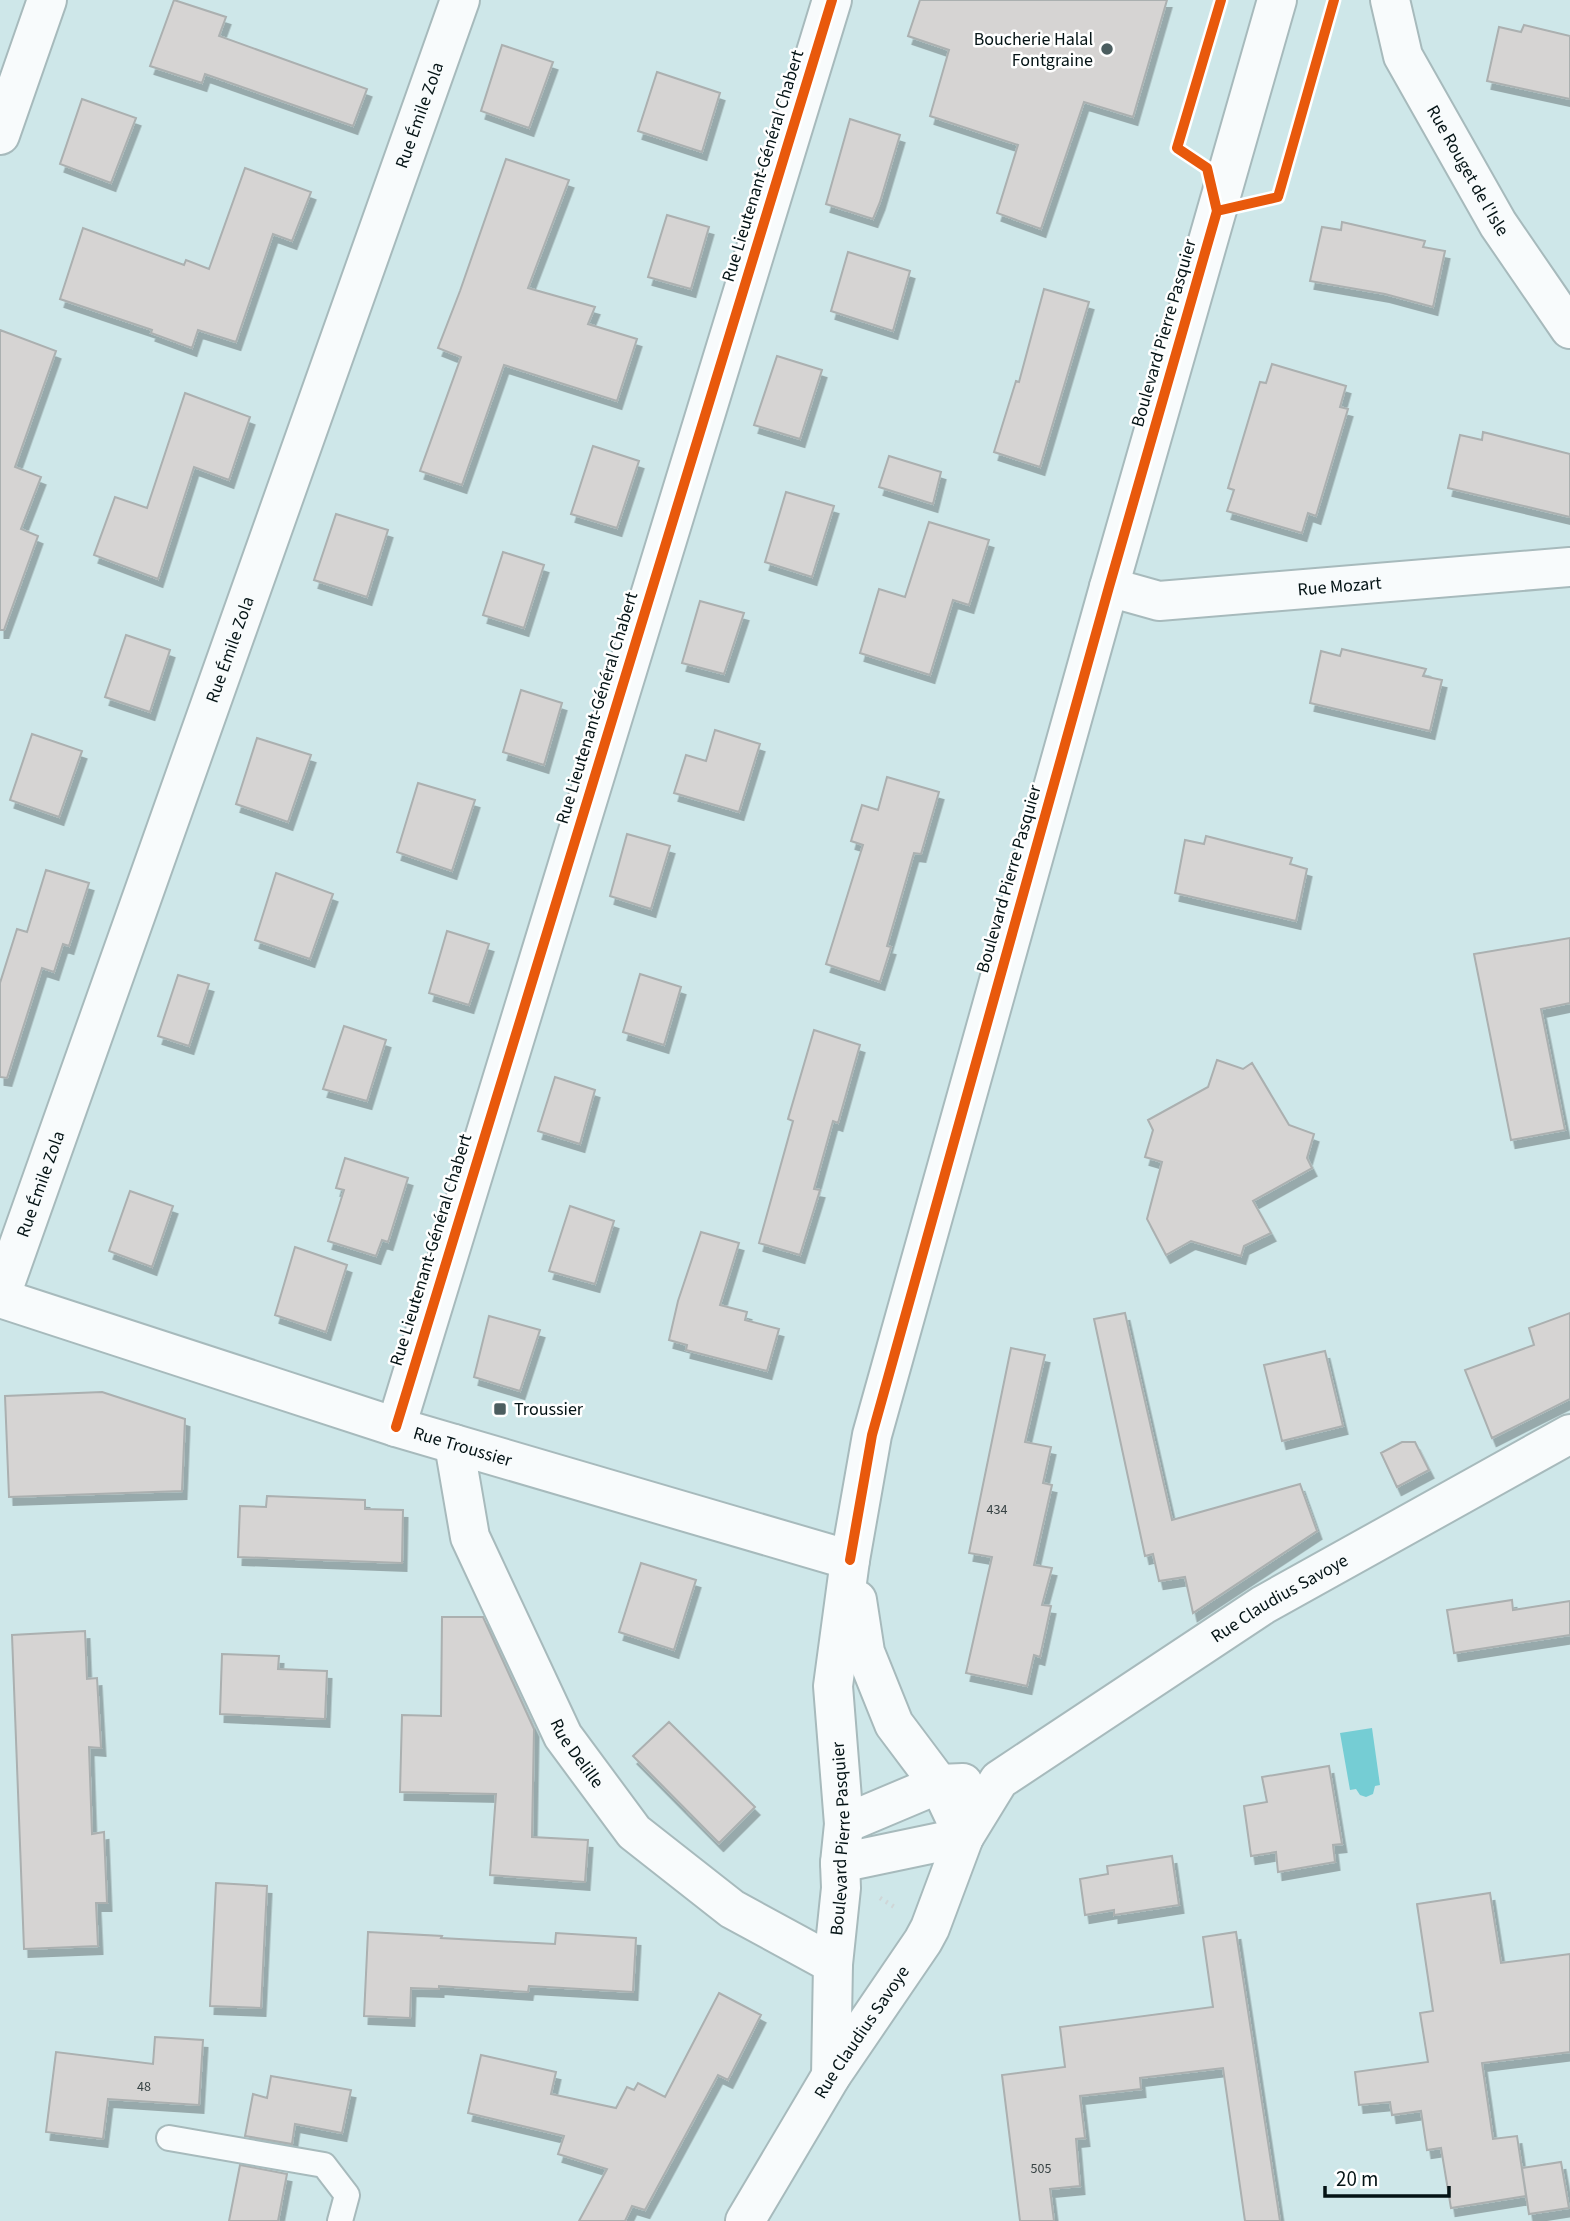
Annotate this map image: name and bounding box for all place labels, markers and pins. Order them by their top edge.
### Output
place label: Boucherie Halal Fontgraine [974,27,1093,73]
marker: Boucherie Halal Fontgraine [1099,41,1115,57]
place label: Troussier [514,1397,584,1422]
marker: Troussier [492,1401,508,1417]

